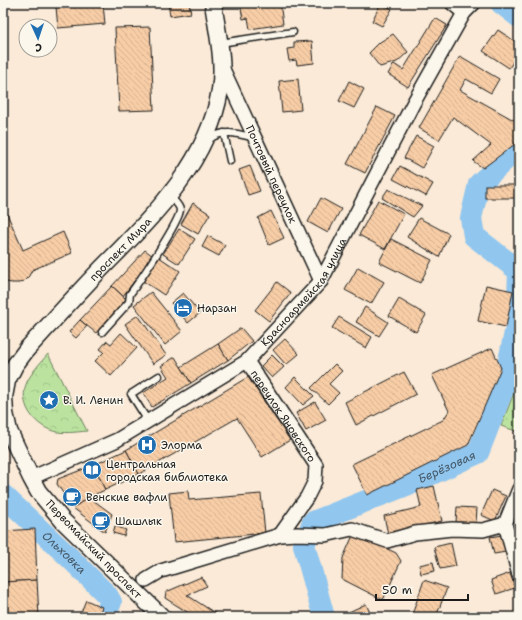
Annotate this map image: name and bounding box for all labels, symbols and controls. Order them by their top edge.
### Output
north arrow [18,18,58,58]
text: С [34,40,42,55]
street label: Почтовый переулок [242,123,300,226]
street label: проспект Мира [86,214,155,285]
street label: Красноармейская улица [257,235,350,350]
hotel icon: Нарзан [172,297,194,319]
place label: Нарзан [197,301,237,316]
street label: переулок Яновского [247,367,319,466]
place icon: В. И. Ленин [38,389,60,411]
place label: В. И. Ленин [63,393,123,408]
hospital icon: Элорма [136,434,158,456]
place label: Элорма [161,438,202,453]
water label: Берёзовая [415,447,479,487]
place label: Центральная городская библиотека [106,457,228,485]
library icon: Центральная городская библиотека [81,459,103,481]
cafe icon: Венские вафли [61,486,83,508]
place label: Венские вафли [86,490,168,505]
street label: Первомайский проспект [42,497,145,602]
cafe icon: Шашлык [90,510,112,532]
place label: Шашлык [115,514,162,529]
water label: Ольховка [39,528,90,578]
scale bar [376,576,468,602]
text: 50 m [382,582,412,598]

